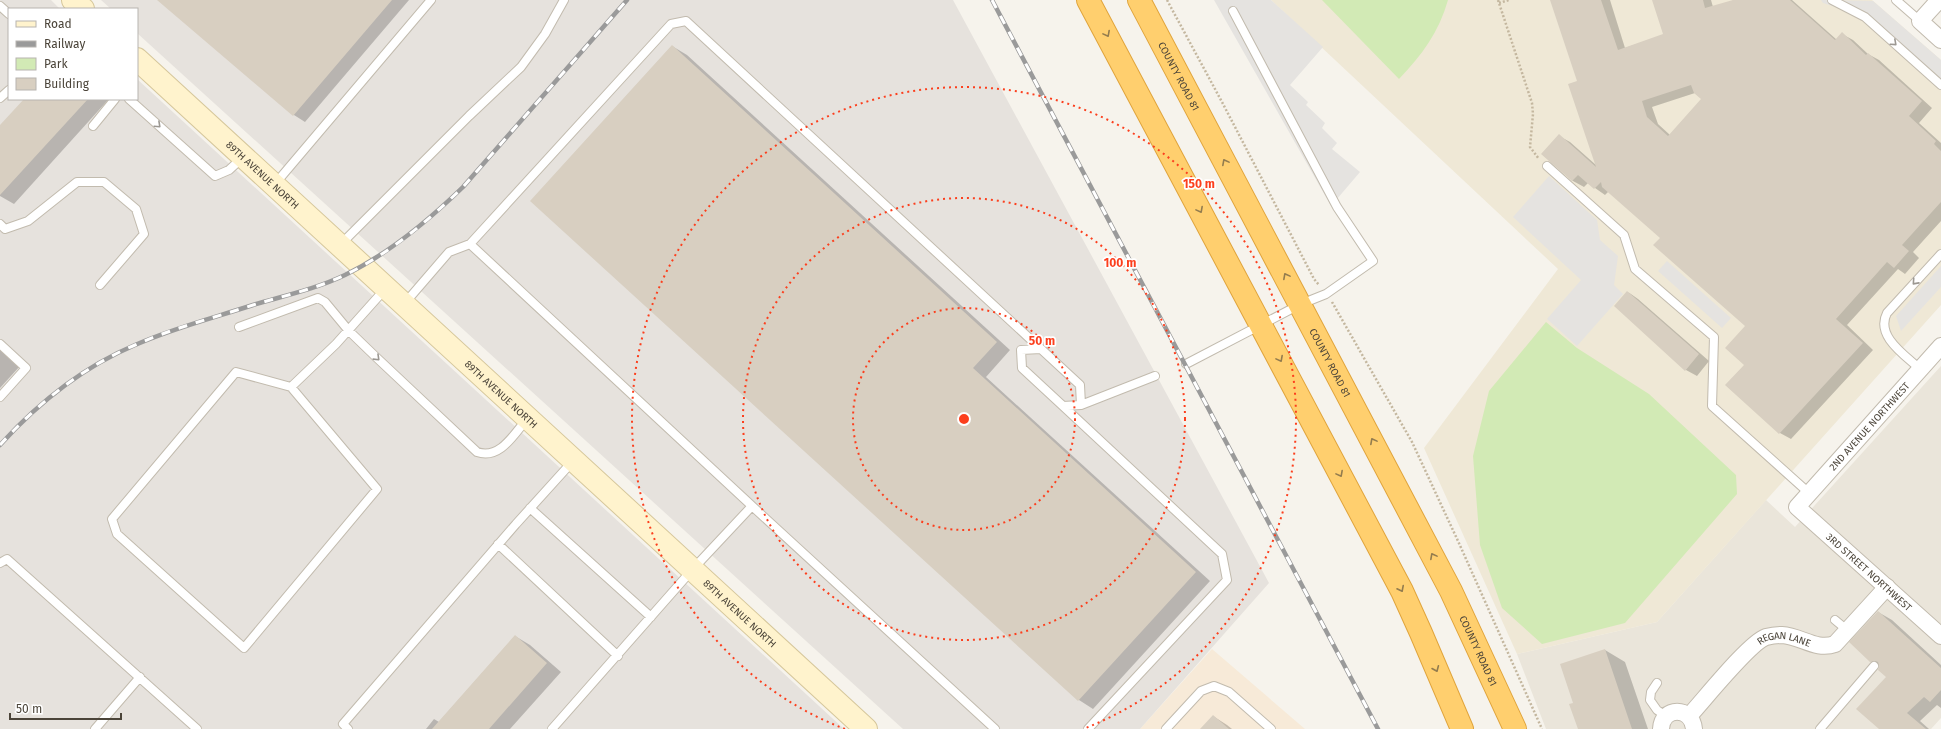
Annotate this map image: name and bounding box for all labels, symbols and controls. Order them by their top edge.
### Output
legend [8,8,138,100]
text: Road [44,17,72,31]
one-way arrow [1102,30,1109,38]
text: Railway [44,37,85,51]
one-way arrow [1889,38,1896,45]
street label: COUNTY ROAD 81 [1155,40,1201,113]
text: Park [44,57,68,71]
text: Building [44,77,90,91]
one-way arrow [153,121,161,128]
street label: 89TH AVENUE NORTH [223,139,301,212]
one-way arrow [1223,158,1230,166]
text: 150 m [1183,177,1215,191]
one-way arrow [1195,206,1203,213]
text: 100 m [1104,256,1136,270]
one-way arrow [1284,273,1291,281]
one-way arrow [1912,278,1919,285]
street label: COUNTY ROAD 81 [1306,326,1353,400]
text: 50 m [1029,334,1055,348]
one-way arrow [372,353,380,361]
one-way arrow [1275,355,1282,363]
street label: 89TH AVENUE NORTH [462,358,540,431]
street label: 2ND AVENUE NORTHWEST [1827,380,1913,473]
centre of rings [957,412,971,426]
one-way arrow [1370,438,1377,445]
one-way arrow [1335,470,1343,478]
street label: 3RD STREET NORTHWEST [1823,531,1914,614]
one-way arrow [1430,553,1438,561]
street label: 89TH AVENUE NORTH [700,577,778,650]
one-way arrow [1396,585,1403,593]
street label: COUNTY ROAD 81 [1456,614,1499,688]
street label: REGAN LANE [1755,630,1812,650]
one-way arrow [1432,665,1440,672]
scale bar [10,695,121,721]
text: 50 m [16,702,42,716]

